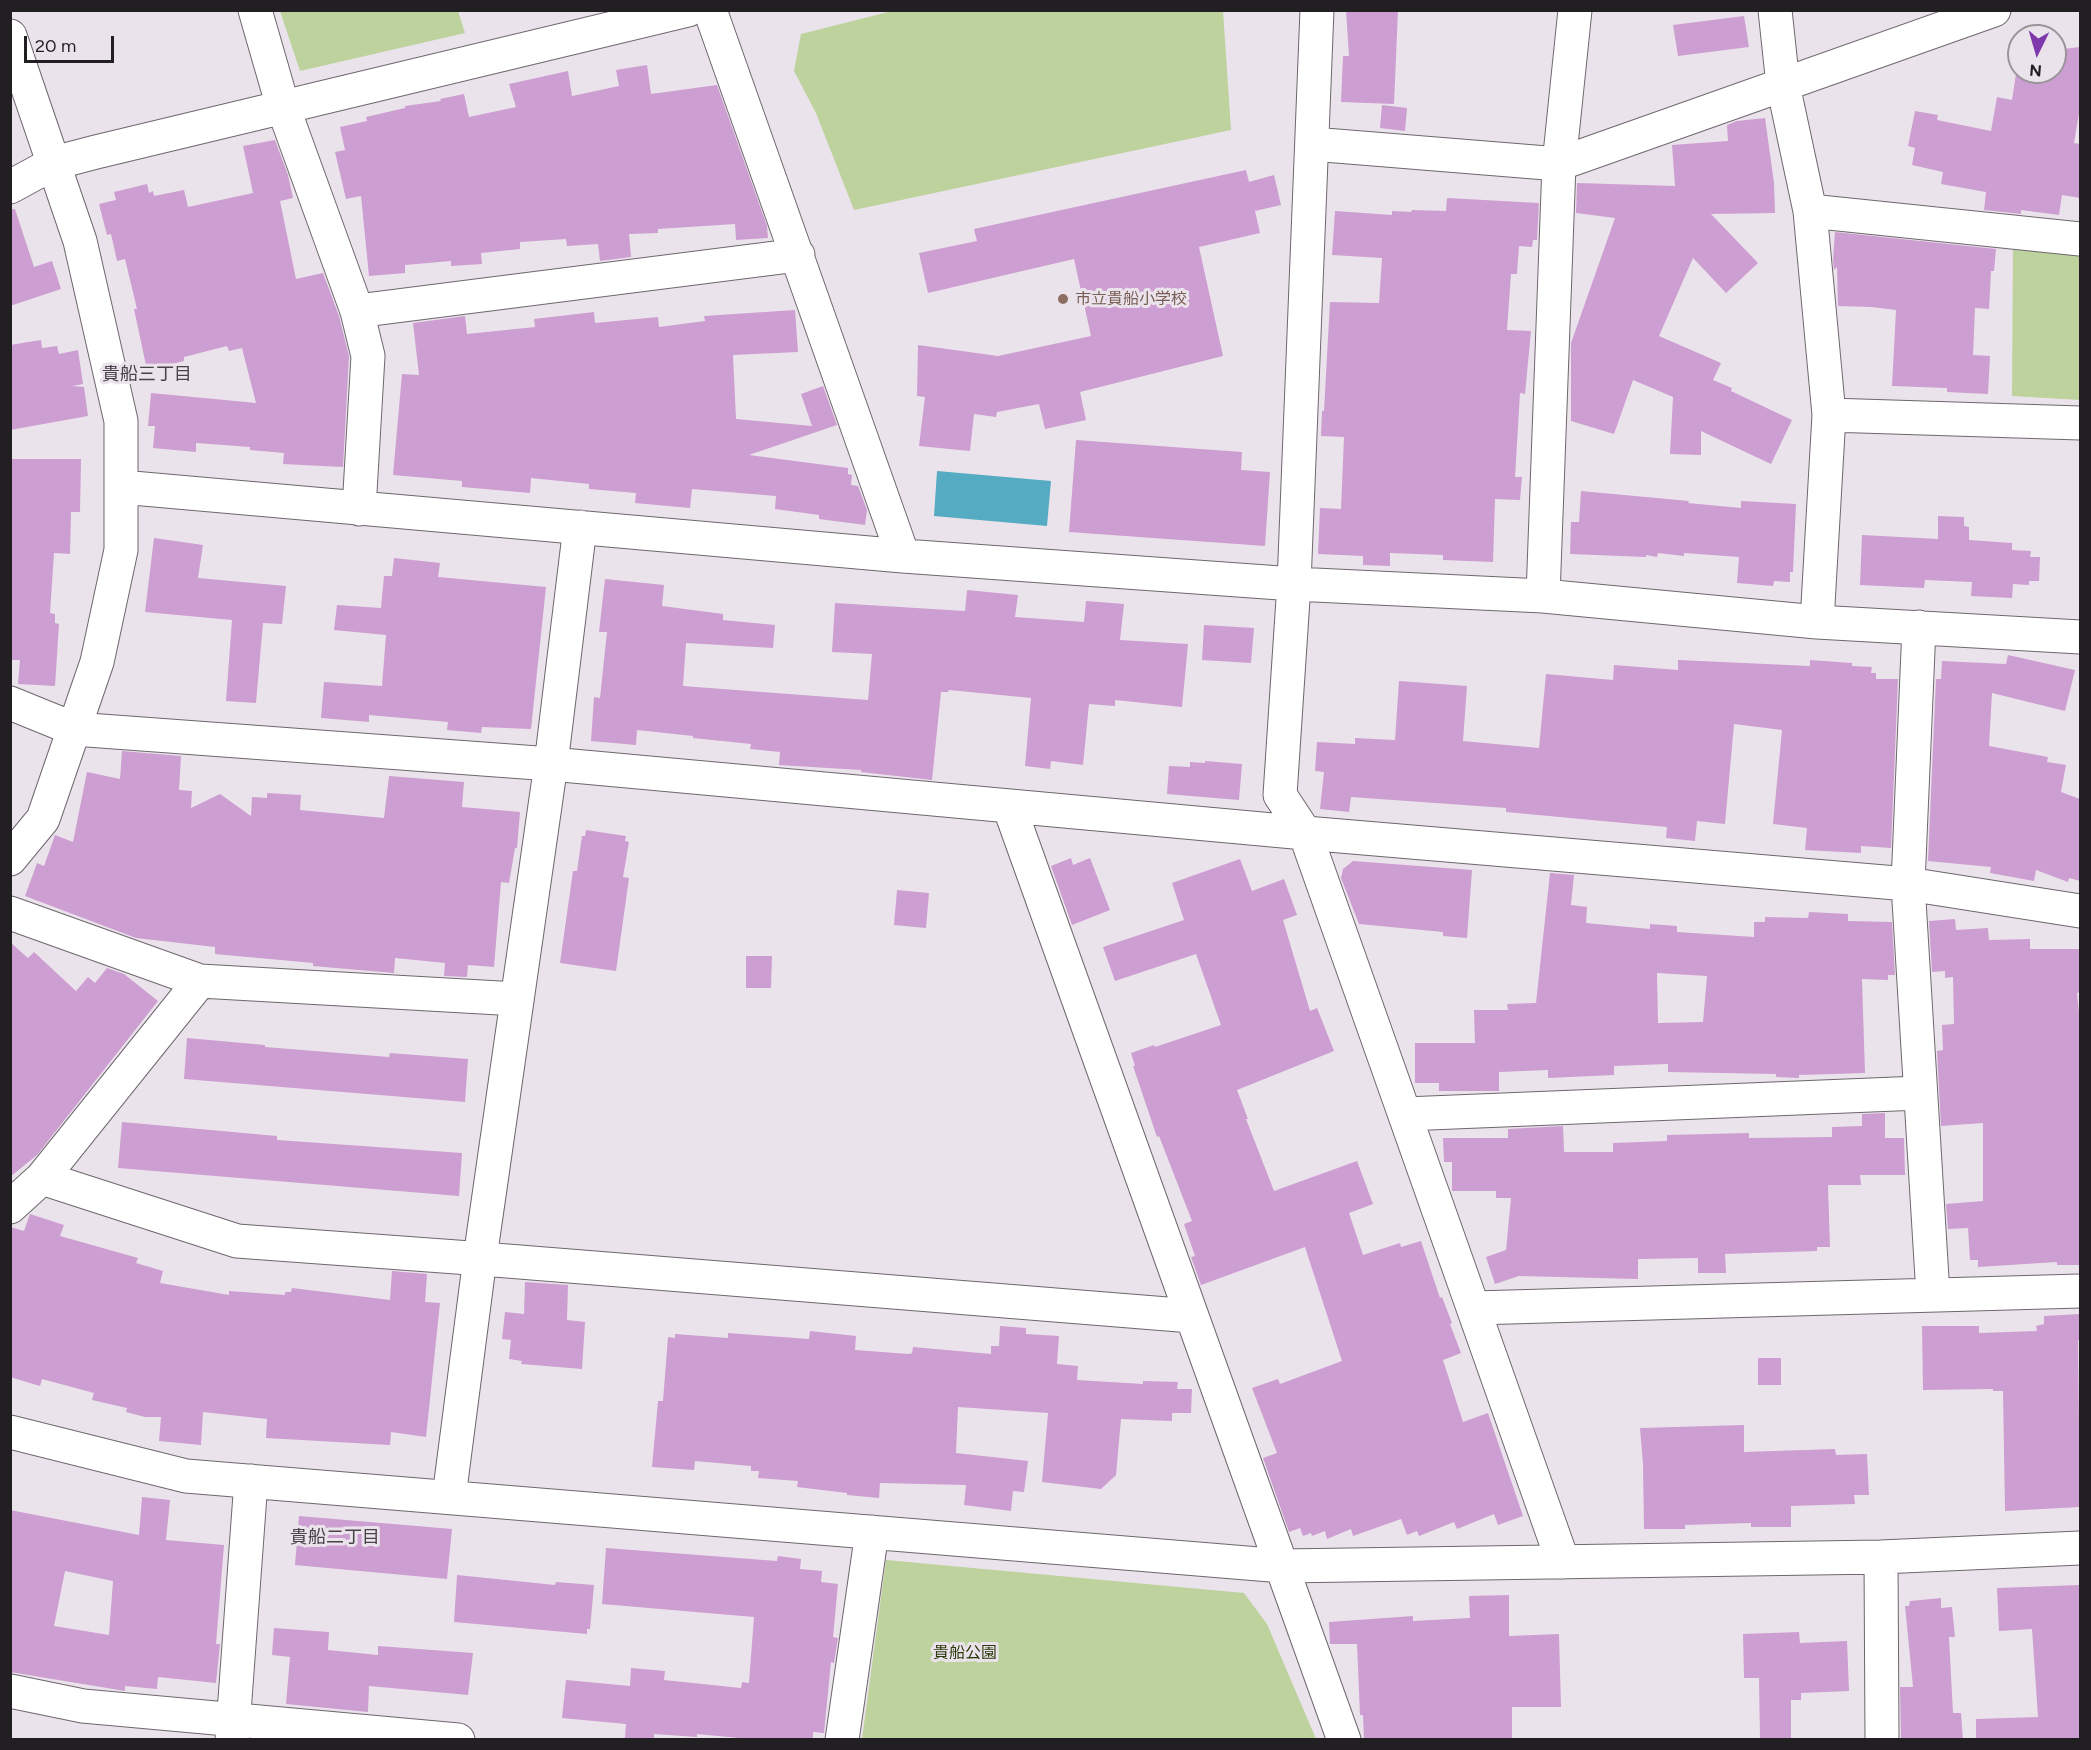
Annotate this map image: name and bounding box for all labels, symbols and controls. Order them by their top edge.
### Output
scale bar [27,24,117,62]
north arrow [2007,24,2067,84]
text: 20 m [35,35,76,57]
text: N [2029,60,2043,80]
place label: 市立貴船小学校 [1075,289,1187,309]
marker: 市立貴船小学校 [1056,292,1070,306]
district label: 貴船三丁目 [102,364,192,386]
district label: 貴船二丁目 [290,1527,380,1549]
park label: 貴船公園 [933,1643,997,1663]

